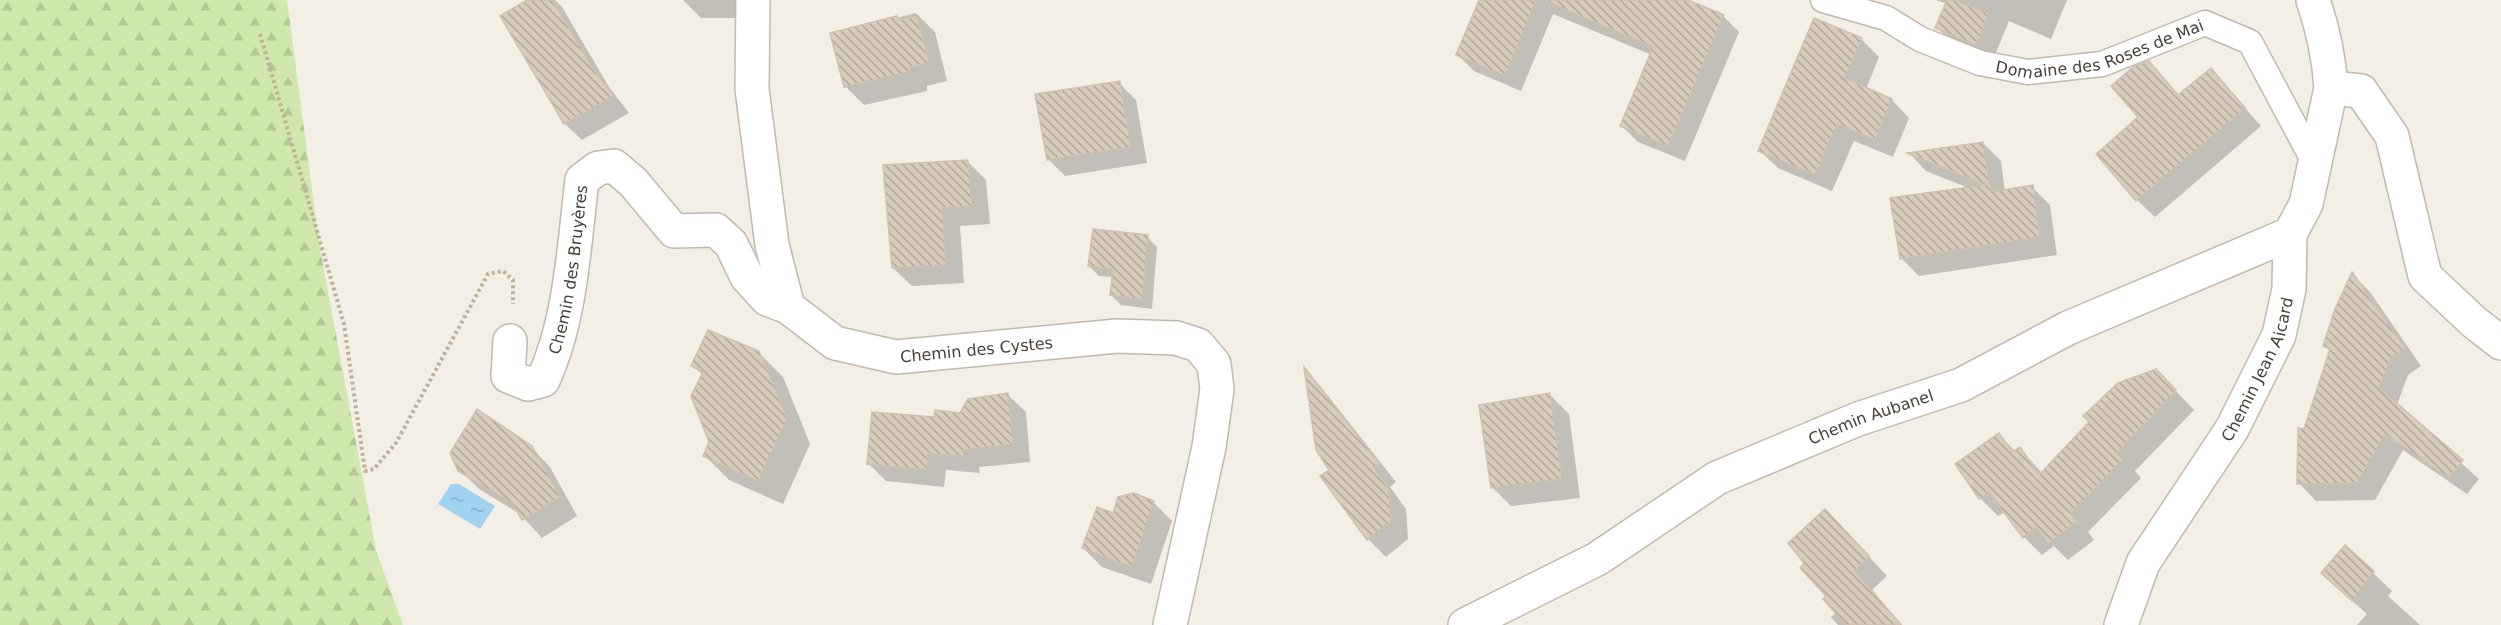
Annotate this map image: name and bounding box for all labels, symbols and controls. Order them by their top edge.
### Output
street label: Domaine des Roses de Mai [1994,16,2206,83]
street label: Chemin des Bruyères [545,184,591,357]
street label: Chemin Jean Aicard [2217,295,2297,445]
street label: Chemin des Cystes [899,333,1054,367]
street label: Chemin Aubanel [1805,386,1936,449]

